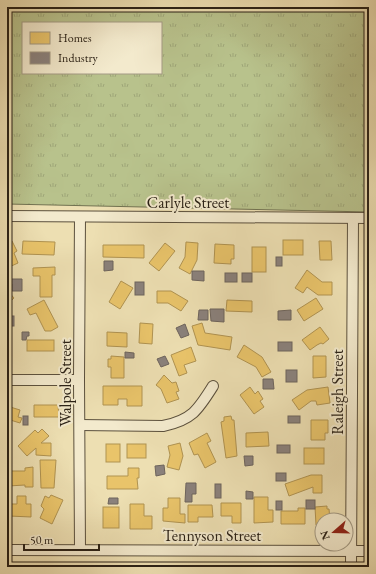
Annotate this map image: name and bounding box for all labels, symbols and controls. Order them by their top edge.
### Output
legend [22,22,162,74]
text: Homes [58,30,92,46]
text: Industry [58,50,98,66]
street label: Carlyle Street [147,192,229,213]
street label: Walpole Street [55,339,76,427]
street label: Raleigh Street [327,349,348,435]
north arrow [314,512,354,552]
street label: Tennyson Street [163,525,261,546]
scale bar [24,526,99,552]
text: N [316,529,333,542]
text: 50 m [30,532,54,548]

